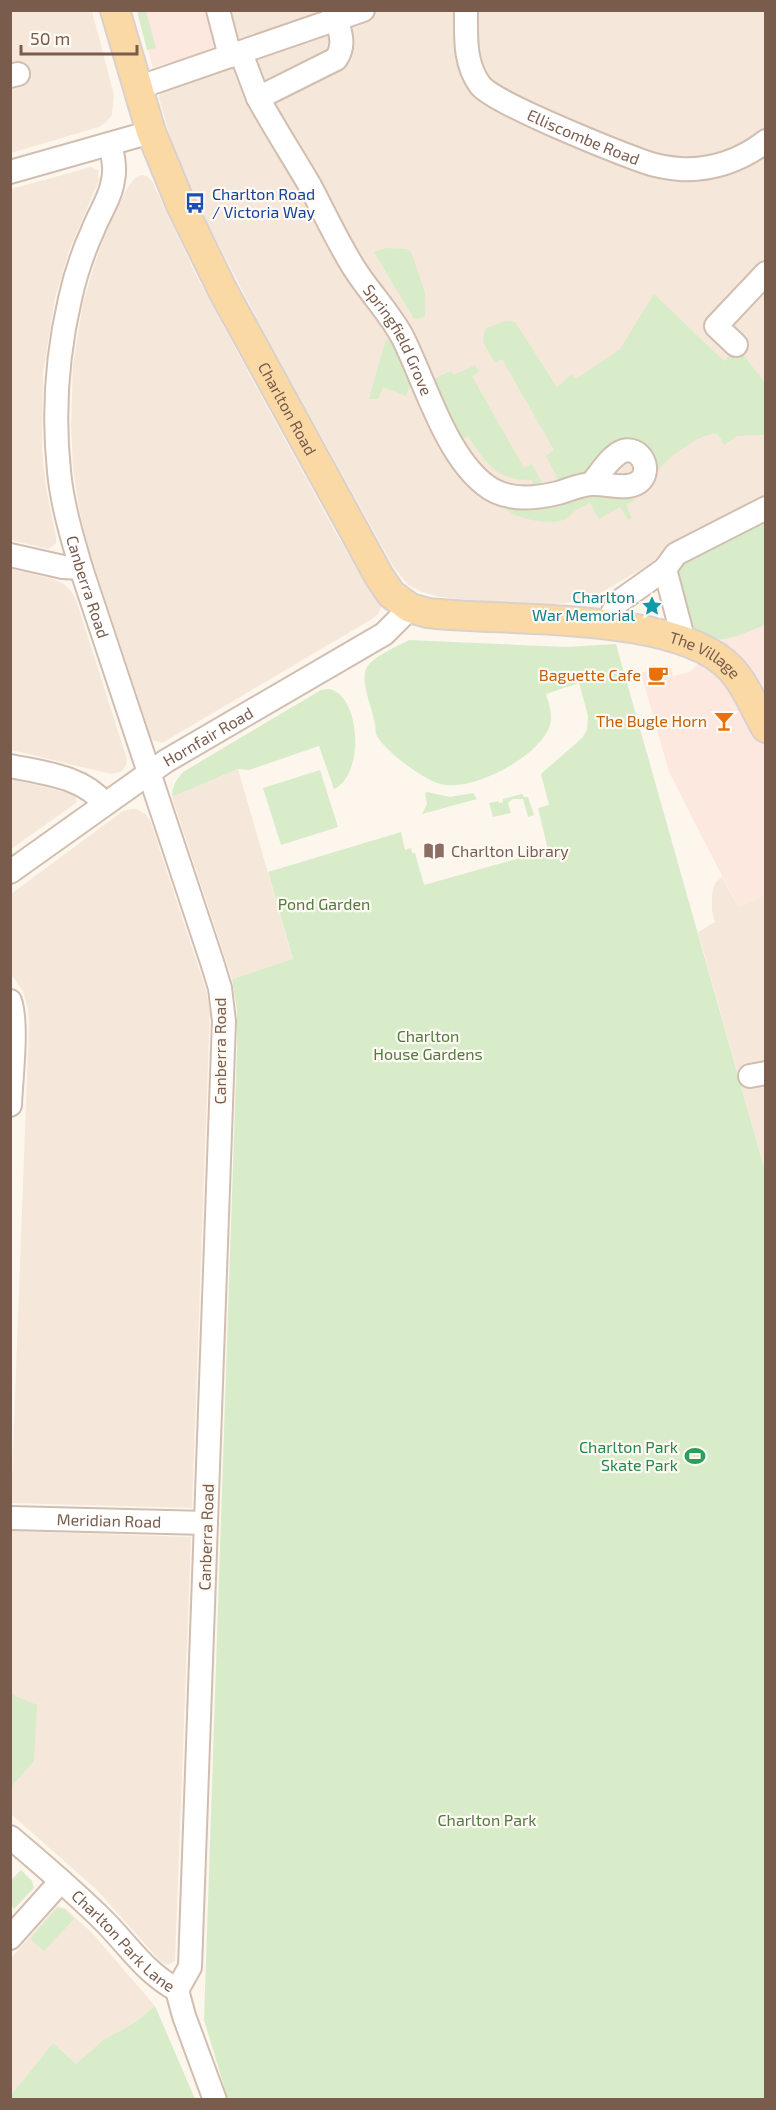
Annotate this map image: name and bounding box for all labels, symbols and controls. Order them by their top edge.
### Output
scale bar [21,18,136,56]
text: 50 m [30,27,70,49]
street label: Elliscombe Road [524,105,642,168]
place label: Charlton Road / Victoria Way [212,184,315,221]
bus stop icon: Charlton Road / Victoria Way [183,191,207,215]
street label: Springfield Grove [360,280,437,398]
street label: Charlton Road [255,359,321,458]
street label: Canberra Road [63,533,114,640]
place label: Charlton War Memorial [532,587,635,624]
place icon: Charlton War Memorial [640,594,664,618]
street label: The Village [667,627,745,682]
cafe icon: Baguette Cafe [646,663,670,687]
place label: Baguette Cafe [539,665,641,684]
street label: Hornfair Road [159,703,256,770]
bar icon: The Bugle Horn [712,709,736,733]
place label: The Bugle Horn [596,711,707,730]
library icon: Charlton Library [422,839,446,863]
place label: Charlton Library [451,841,569,860]
park label: Pond Garden [278,894,370,913]
street label: Canberra Road [210,998,229,1104]
park label: Charlton House Gardens [373,1026,483,1063]
place label: Charlton Park Skate Park [579,1437,678,1474]
sports icon: Charlton Park Skate Park [683,1444,707,1468]
street label: Canberra Road [194,1483,217,1591]
street label: Meridian Road [56,1509,162,1531]
park label: Charlton Park [437,1810,537,1829]
street label: Charlton Park Lane [68,1886,179,1995]

